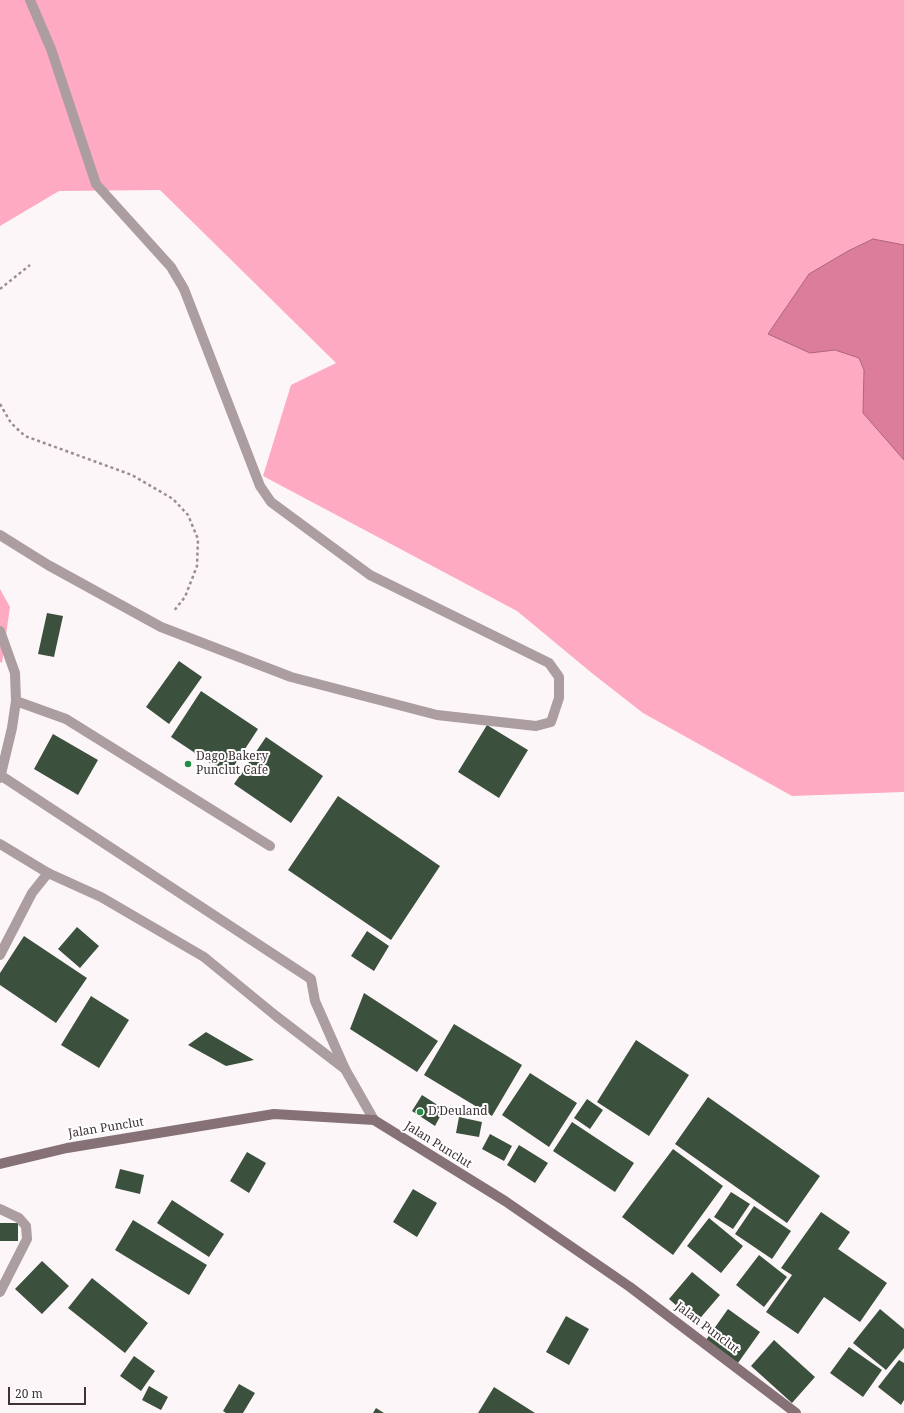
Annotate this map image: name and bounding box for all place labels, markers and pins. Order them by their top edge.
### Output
place label: Dago Bakery Punclut Cafe [196,750,268,778]
marker: Dago Bakery Punclut Cafe [183,759,193,769]
place label: D'Deuland [428,1105,488,1119]
marker: D'Deuland [415,1107,425,1117]

